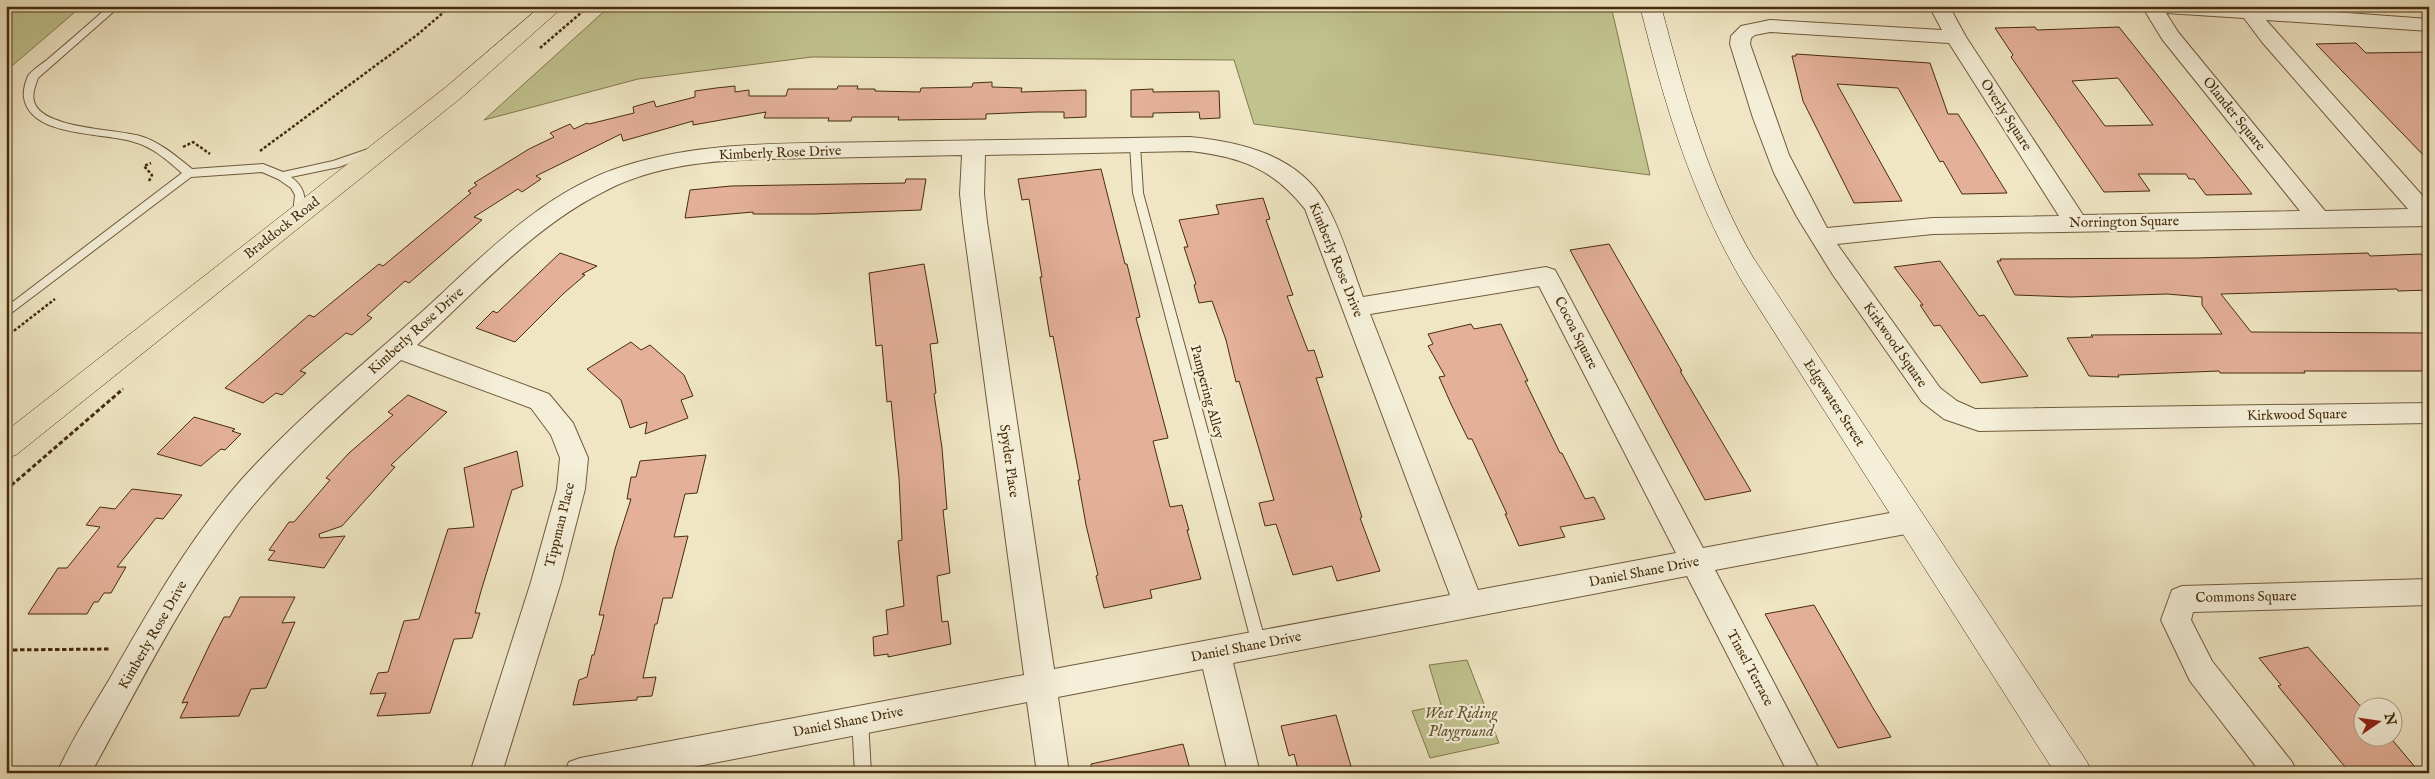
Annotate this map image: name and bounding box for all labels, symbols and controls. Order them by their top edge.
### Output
street label: Olander Square [2199,73,2270,155]
street label: Overly Square [1976,76,2036,155]
street label: Kimberly Rose Drive [718,142,842,164]
street label: Braddock Road [241,193,324,263]
street label: Kimberly Rose Drive [1305,200,1367,321]
street label: Norrington Square [2069,212,2180,232]
street label: Kimberly Rose Drive [364,283,468,379]
street label: Cocoa Square [1550,294,1602,373]
street label: Kirkwood Square [1859,299,1931,392]
street label: Pampering Alley [1186,343,1228,441]
street label: Edgewater Street [1799,356,1869,450]
street label: Kirkwood Square [2247,405,2348,425]
street label: Spyder Place [995,423,1023,499]
street label: Tippman Place [541,480,579,569]
street label: Daniel Shane Drive [1587,552,1701,592]
street label: Kimberly Rose Drive [115,577,192,693]
street label: Commons Square [2195,587,2297,607]
street label: Daniel Shane Drive [1189,627,1303,667]
street label: Tinsel Terrace [1722,627,1778,710]
north arrow [2352,696,2402,746]
street label: Daniel Shane Drive [791,702,905,742]
park label: West Riding Playground [1425,704,1498,742]
text: N [2379,710,2400,727]

